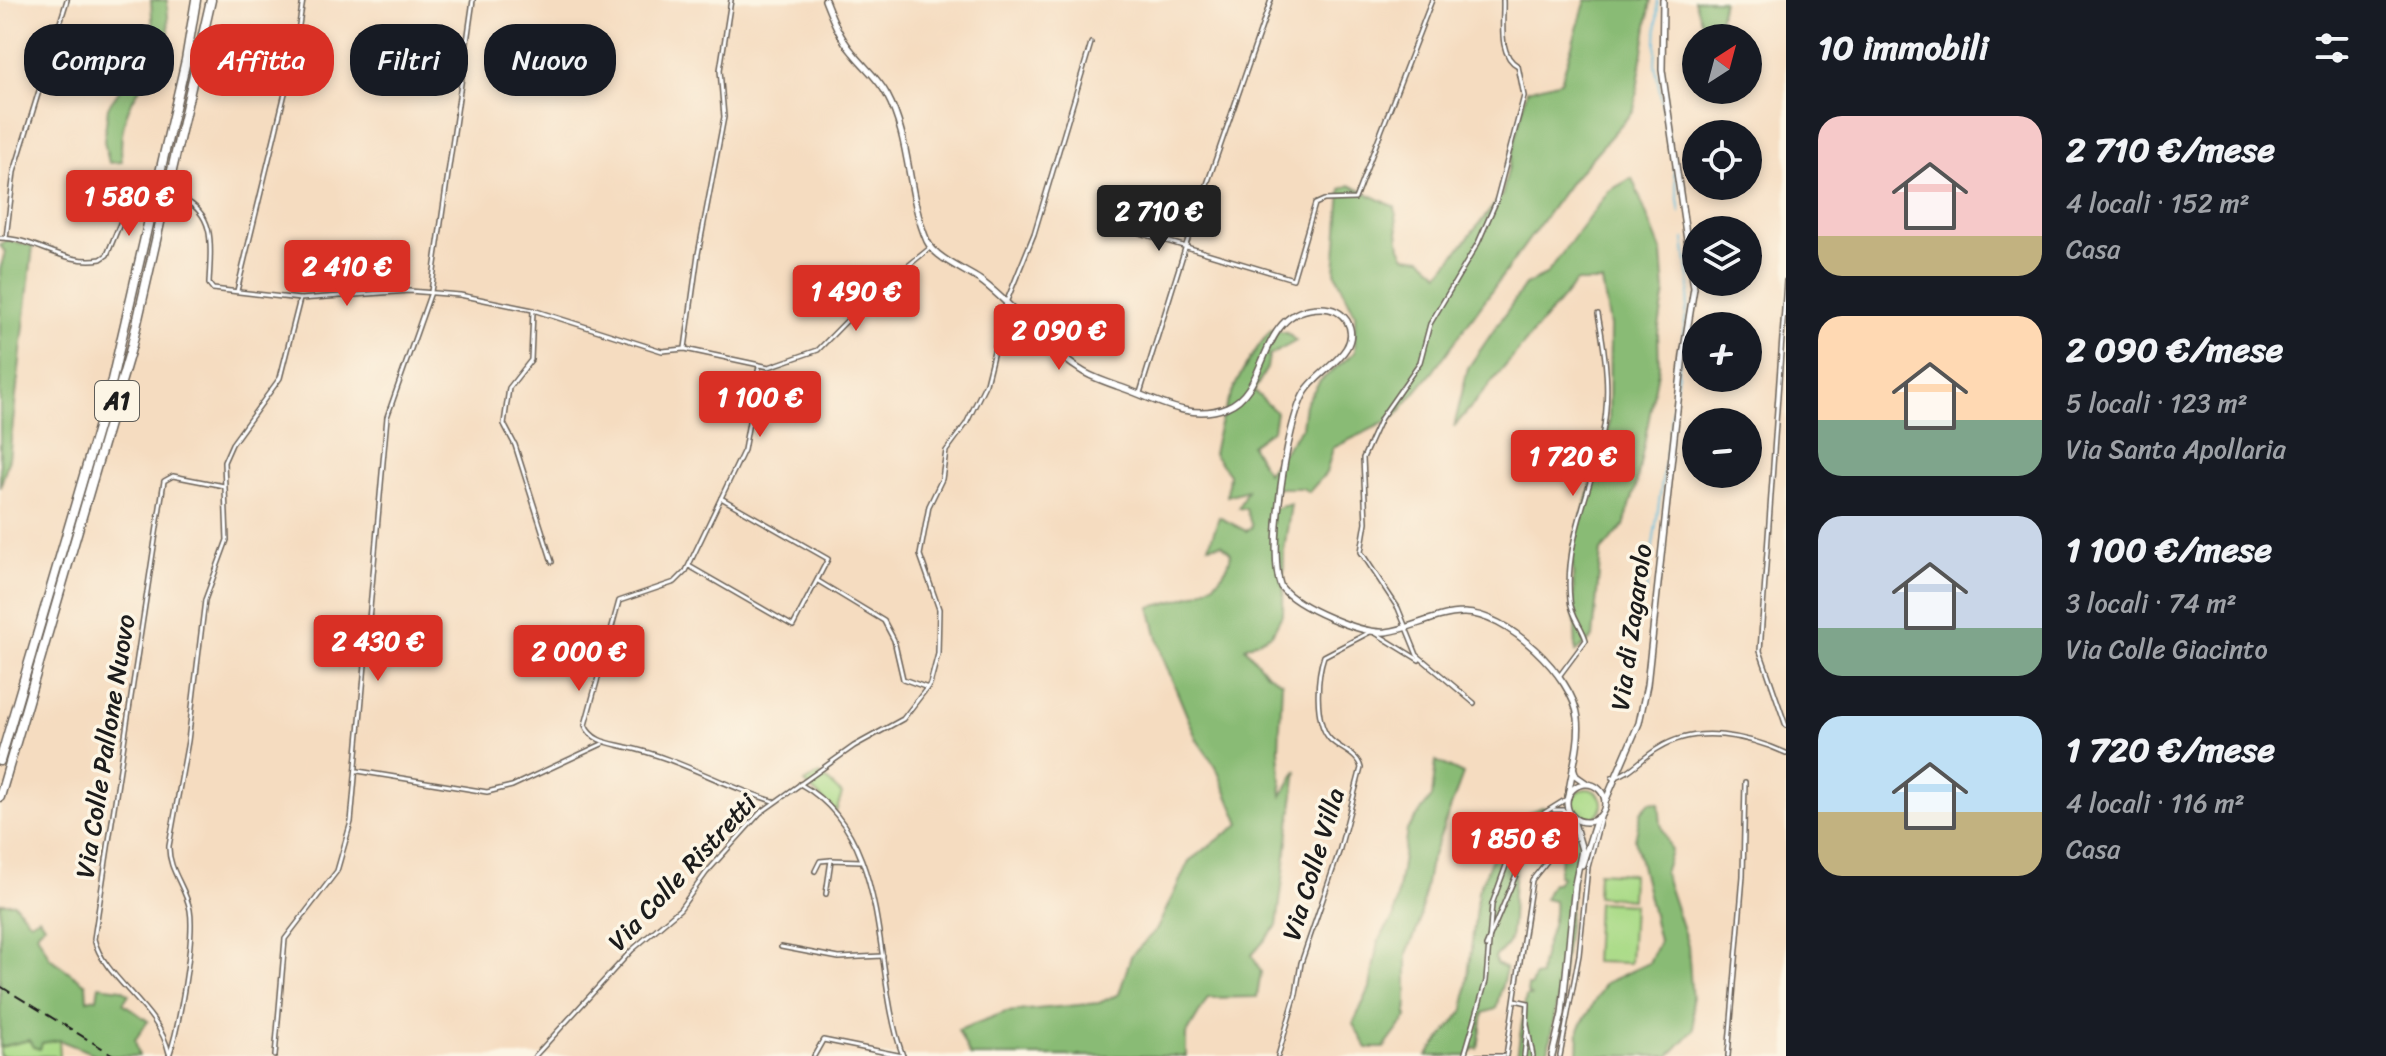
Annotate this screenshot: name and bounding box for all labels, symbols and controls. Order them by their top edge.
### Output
text: 10 immobili [1818,18,1988,78]
chip: Compra [24,24,174,96]
chip: Affitta [190,24,334,96]
chip: Filtri [350,24,468,96]
chip: Nuovo [484,24,616,96]
north arrow [1682,24,1762,104]
map controls [1682,24,1762,488]
icon: filters [2310,26,2354,70]
button: locate [1682,120,1762,200]
text: 2 710 €/mese [2066,120,2275,180]
icon: home [1882,148,1978,244]
pin: 1 580 € [55,170,203,238]
text: 1 580 € [84,173,174,219]
text: 4 locali · 152 m² [2066,180,2250,226]
pin: 2 710 € [1085,185,1233,253]
text: 2 710 € [1115,188,1203,234]
button: layers [1682,216,1762,296]
text: Casa [2066,226,2120,272]
pin: 2 410 € [273,240,421,308]
text: 2 410 € [302,243,392,289]
pin: 1 490 € [782,265,930,333]
text: 1 490 € [811,268,901,314]
pin: 2 090 € [985,304,1133,372]
text: 2 090 € [1012,307,1106,353]
button: + [1682,312,1762,392]
text: 2 090 €/mese [2066,320,2283,380]
icon: home [1882,348,1978,444]
pin: 1 100 € [686,371,834,439]
text: 1 100 € [717,374,803,420]
text: 5 locali · 123 m² [2066,380,2248,426]
road number: A1 [95,381,139,421]
button: − [1682,408,1762,488]
text: Via Santa Apollaria [2066,426,2286,472]
pin: 1 720 € [1499,430,1647,498]
text: 1 720 € [1529,433,1617,479]
text: 1 100 €/mese [2066,520,2272,580]
street label: Via di Zagarolo [1597,541,1665,713]
icon: home [1882,548,1978,644]
text: 3 locali · 74 m² [2066,580,2237,626]
street label: Via Colle Pallone Nuovo [61,611,149,881]
pin: 2 430 € [304,615,452,683]
text: 2 430 € [332,618,424,664]
pin: 2 000 € [505,625,653,693]
text: Via Colle Giacinto [2066,626,2268,672]
text: 2 000 € [531,628,627,674]
text: 1 720 €/mese [2066,720,2275,780]
icon: home [1882,748,1978,844]
text: 4 locali · 116 m² [2066,780,2245,826]
street label: Via Colle Ristretti [596,781,769,962]
street label: Via Colle Villa [1268,782,1358,946]
pin: 1 850 € [1441,812,1589,880]
text: 1 850 € [1470,815,1560,861]
text: Casa [2066,826,2120,872]

